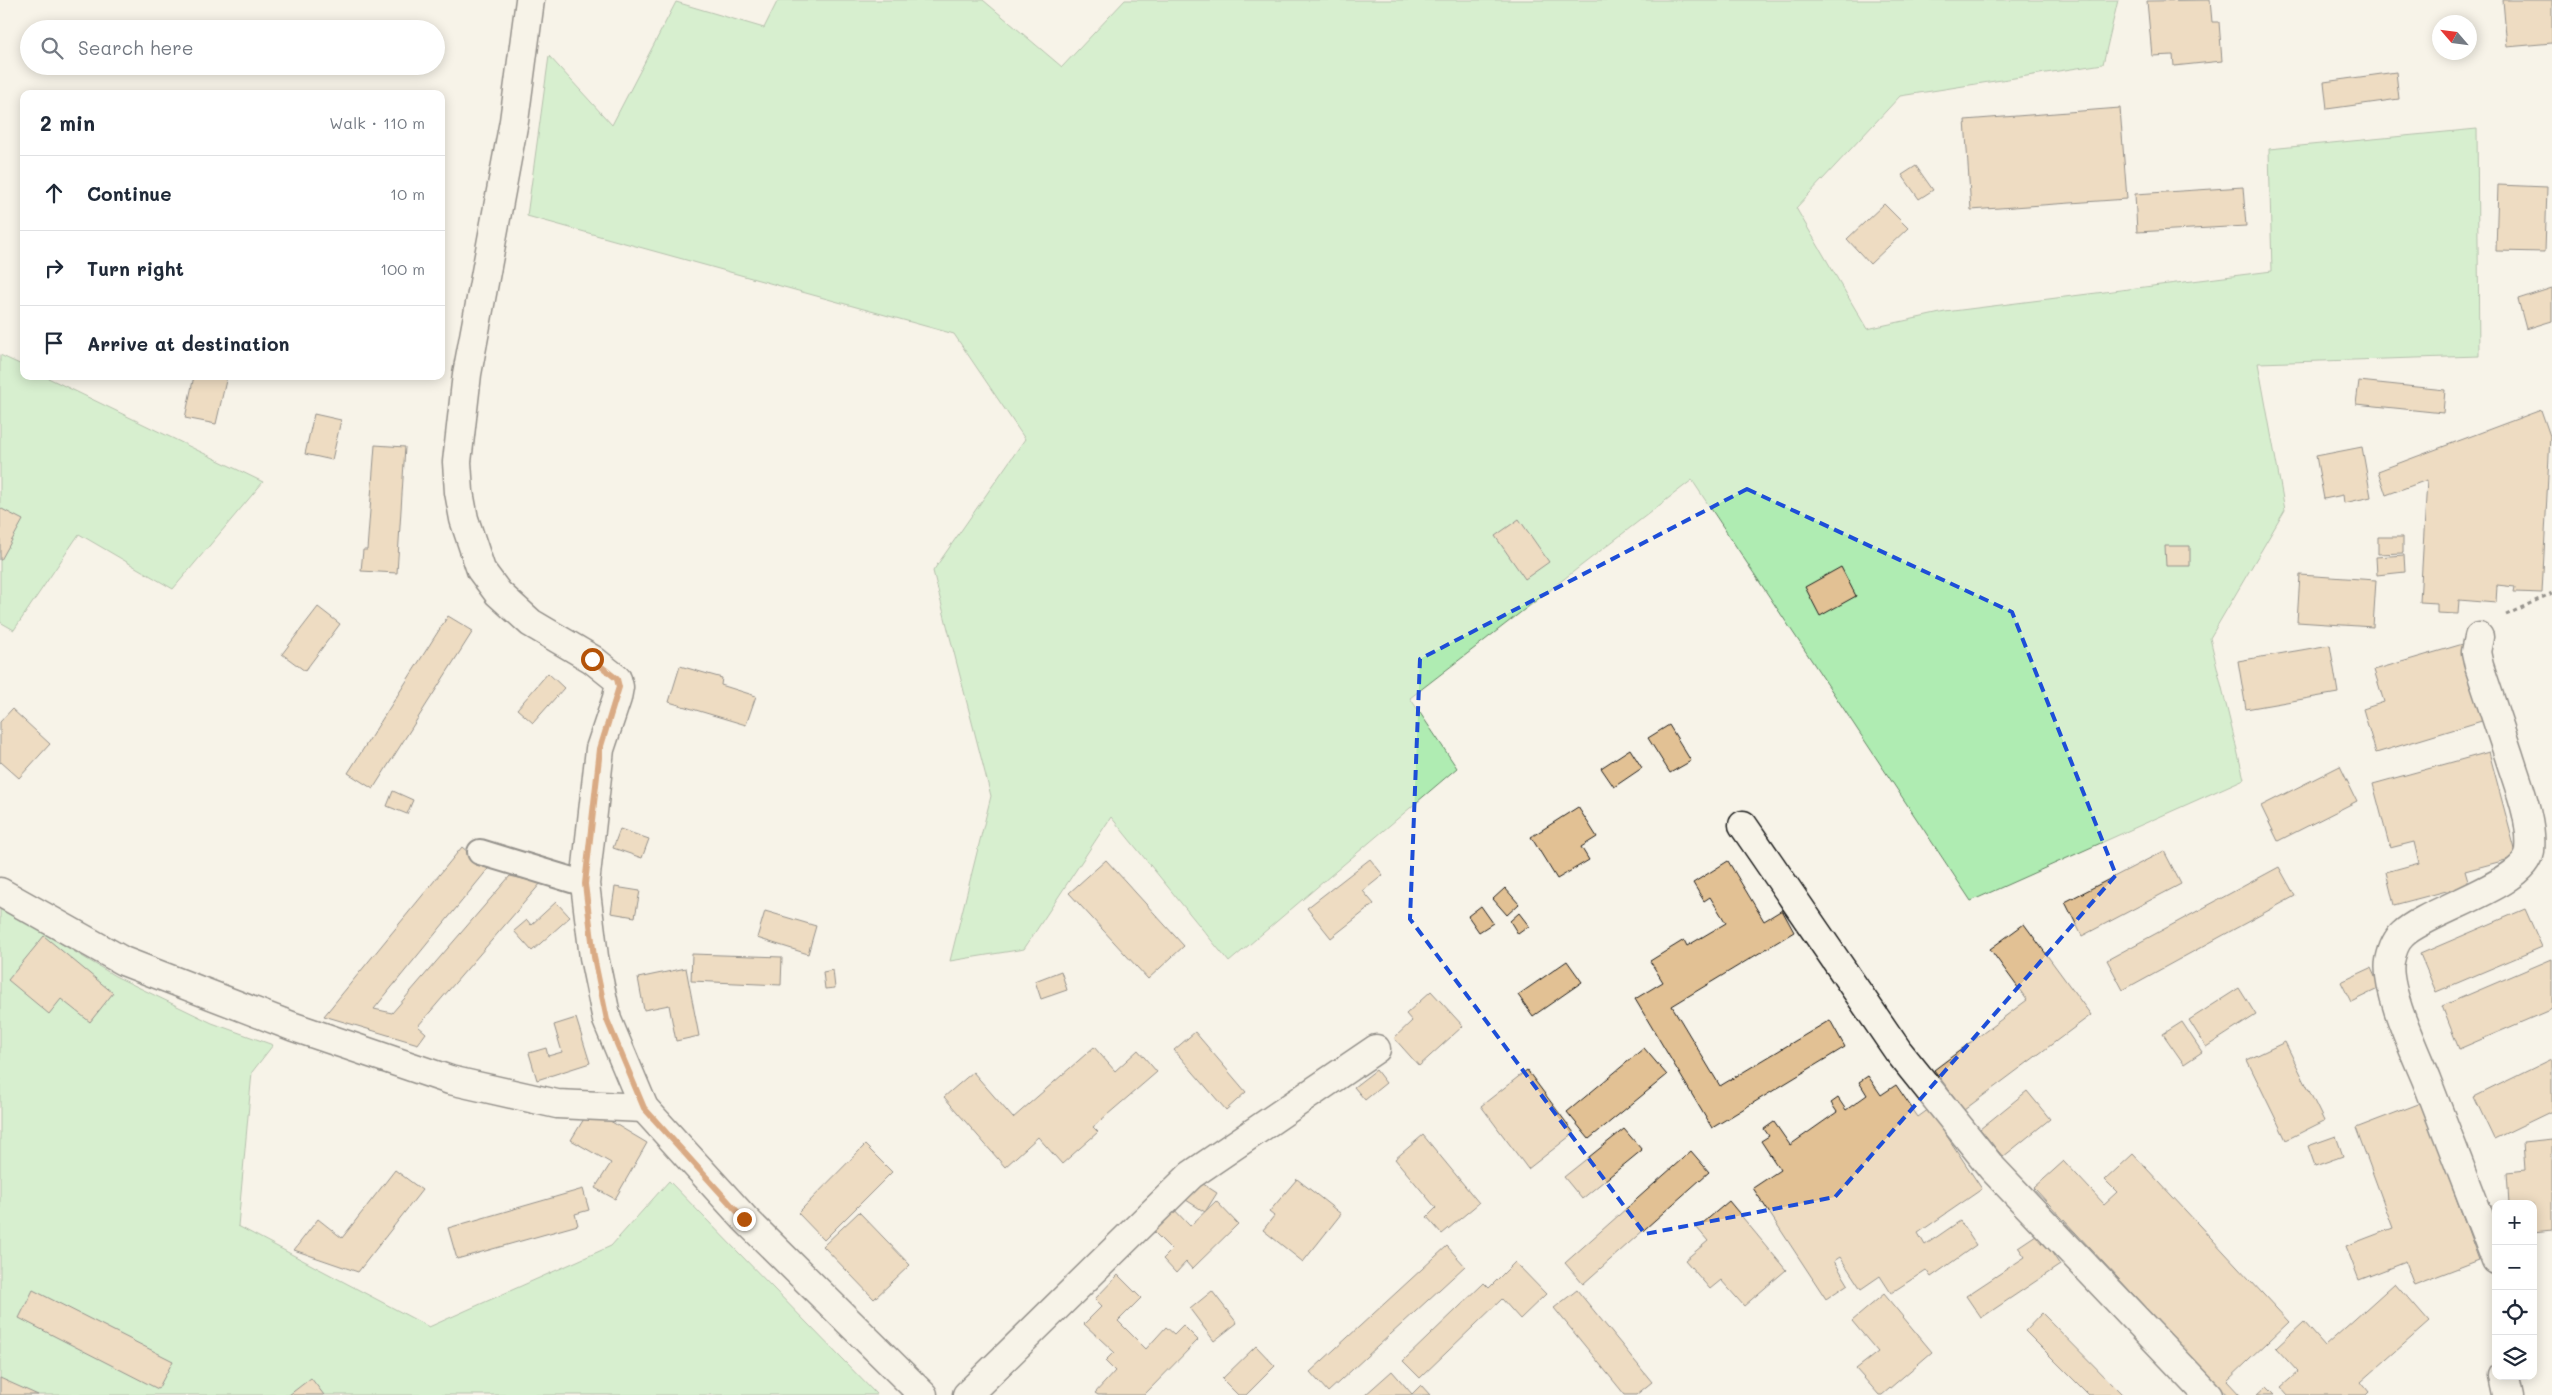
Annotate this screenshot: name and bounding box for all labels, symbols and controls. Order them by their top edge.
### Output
north arrow [2432,15,2477,60]
search box [20,20,445,75]
icon: search [38,34,66,62]
text: Search here [78,35,194,60]
text: 2 min [40,109,95,136]
text: Walk · 110 m [329,112,425,133]
icon: ahead [40,179,68,207]
text: Continue [87,181,172,206]
text: 10 m [390,183,425,204]
icon: right [40,254,68,282]
text: Turn right [87,256,184,281]
text: 100 m [380,258,425,279]
icon: arrive [40,329,68,357]
text: Arrive at destination [87,331,290,356]
route start [581,648,604,671]
map controls [2492,1200,2537,1380]
button: + [2492,1200,2537,1245]
route end [733,1208,756,1231]
button: − [2492,1245,2537,1290]
button: locate [2492,1290,2537,1335]
button: layers [2492,1335,2537,1380]

